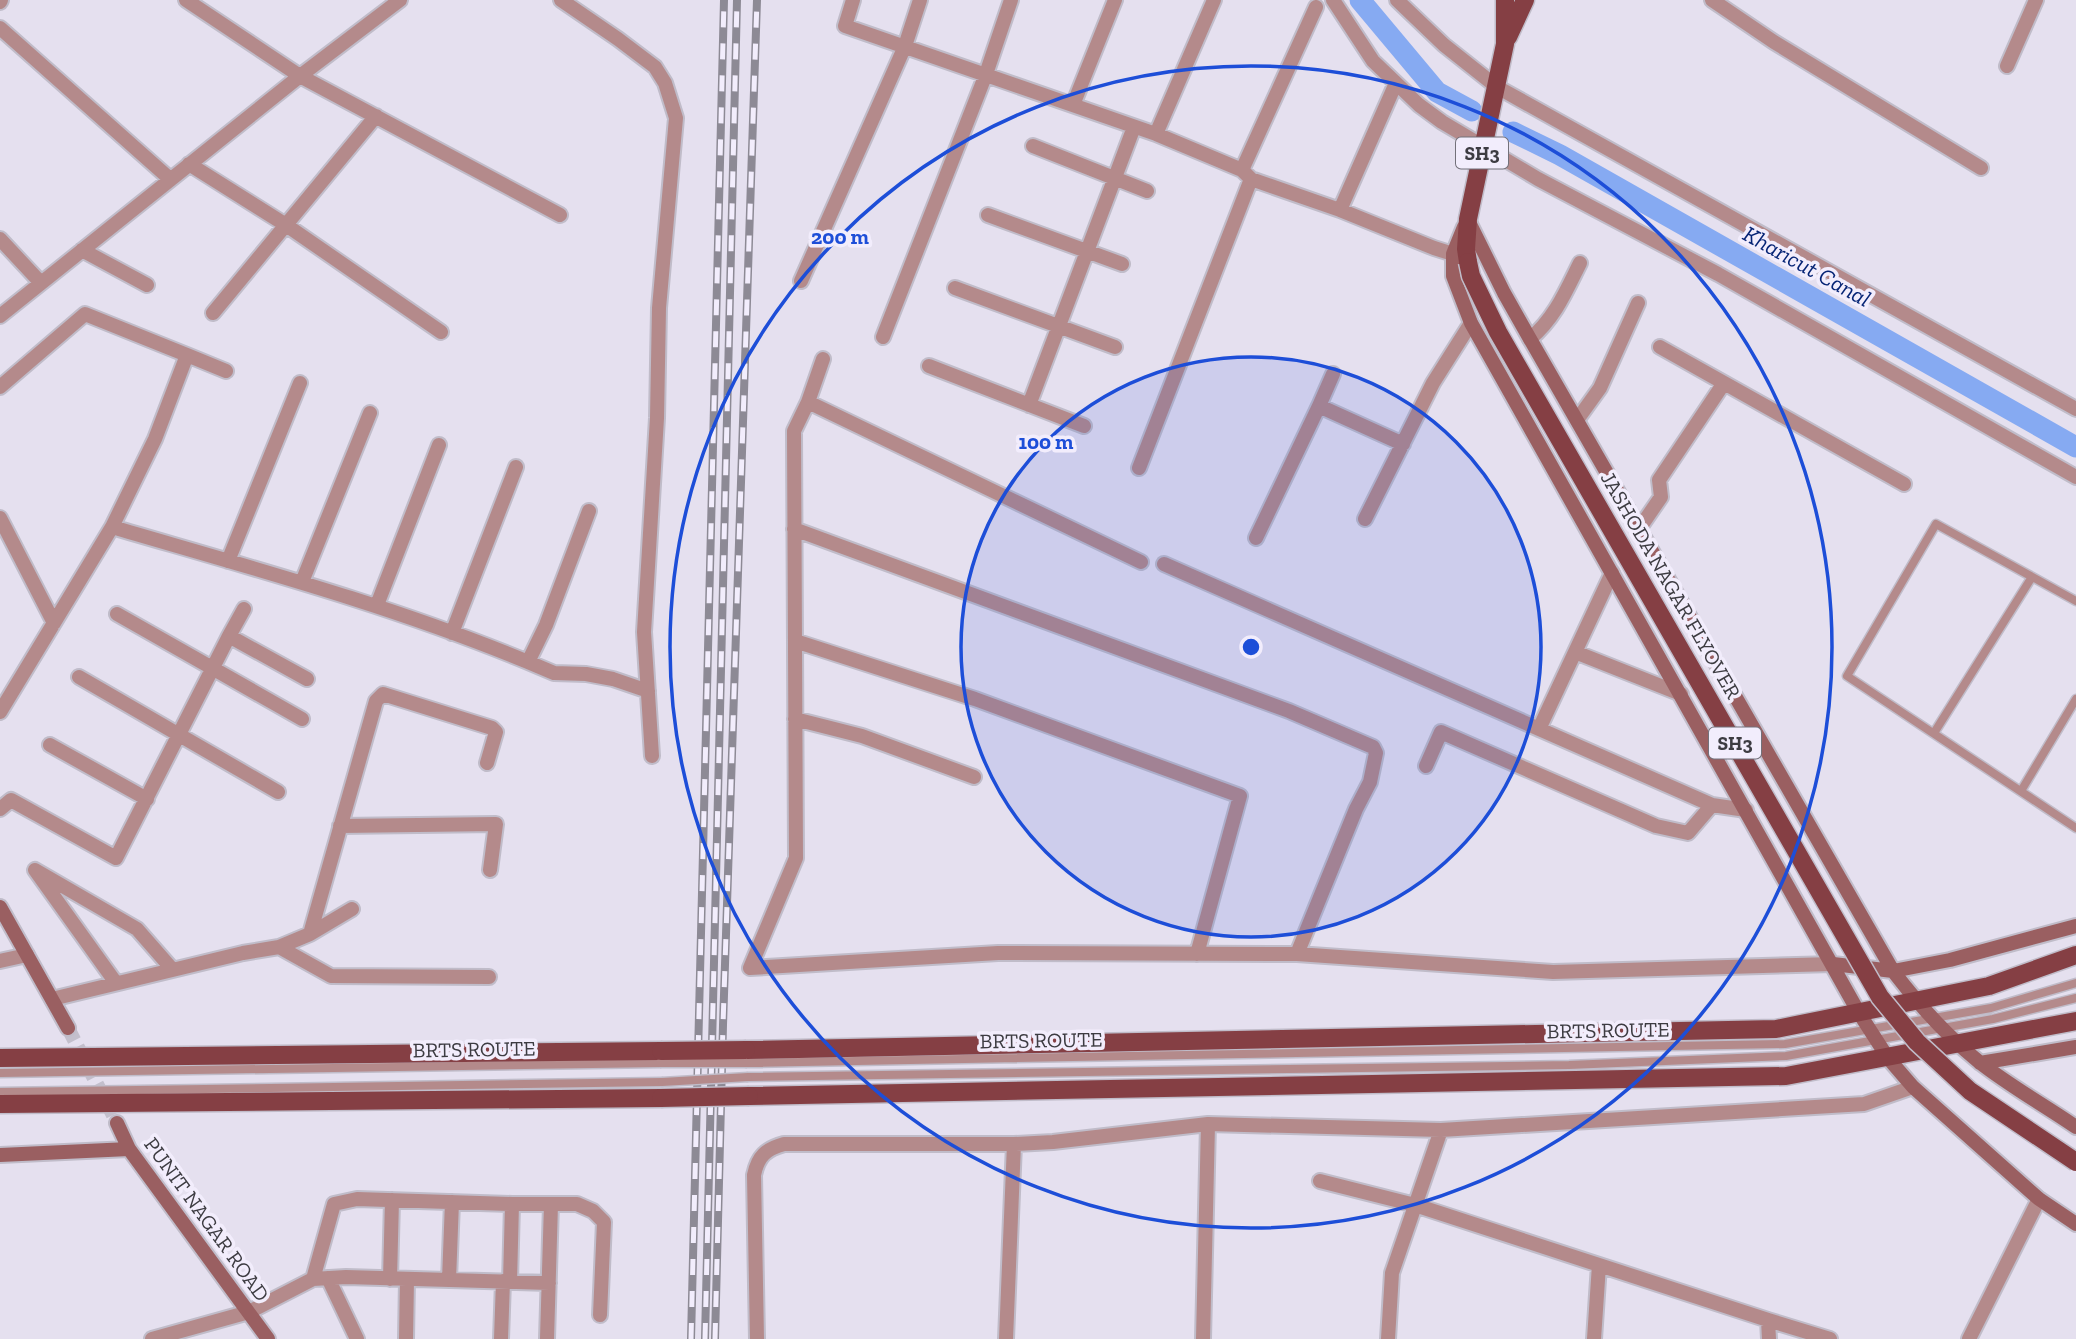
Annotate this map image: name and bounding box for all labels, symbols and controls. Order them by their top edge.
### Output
road number: SH3 [1456,138,1508,168]
water label: Kharicut Canal [1738,219,1876,313]
text: 200 m [811,224,869,249]
text: 100 m [1019,429,1074,454]
street label: JASHODA NAGAR FLYOVER [1596,467,1746,703]
centre of rings [1239,635,1263,659]
road number: SH3 [1709,728,1761,758]
street label: BRTS ROUTE [1546,1016,1670,1044]
street label: BRTS ROUTE [979,1026,1103,1054]
street label: BRTS ROUTE [412,1035,536,1063]
street label: PUNIT NAGAR ROAD [139,1132,275,1306]

